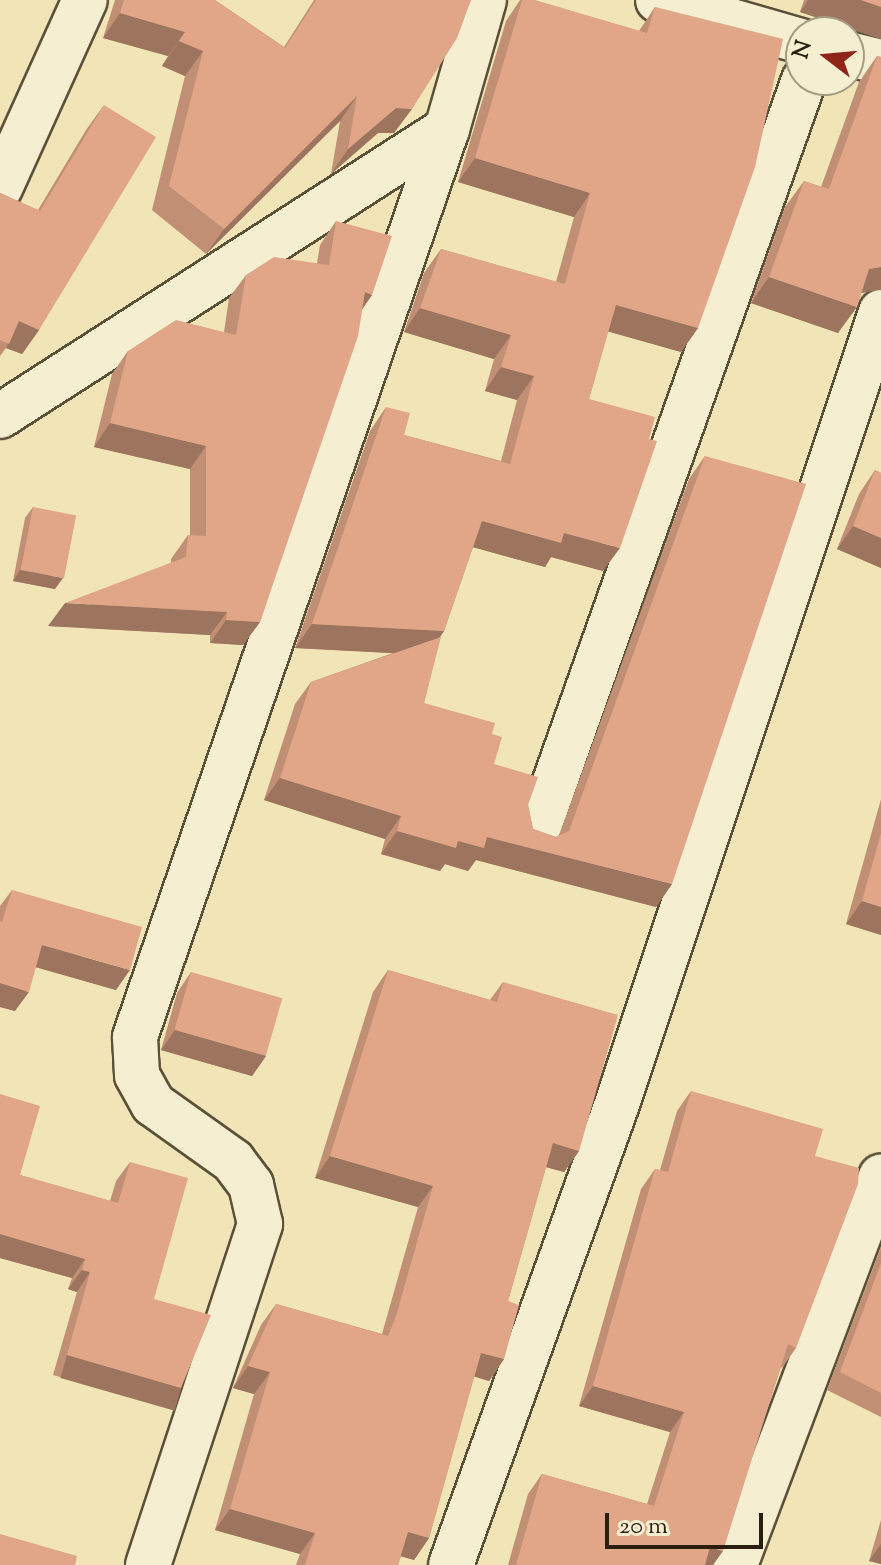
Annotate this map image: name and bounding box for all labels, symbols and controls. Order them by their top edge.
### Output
north arrow [785,16,865,96]
text: N [786,37,822,63]
scale bar [609,1497,767,1547]
text: 20 m [619,1510,668,1544]

